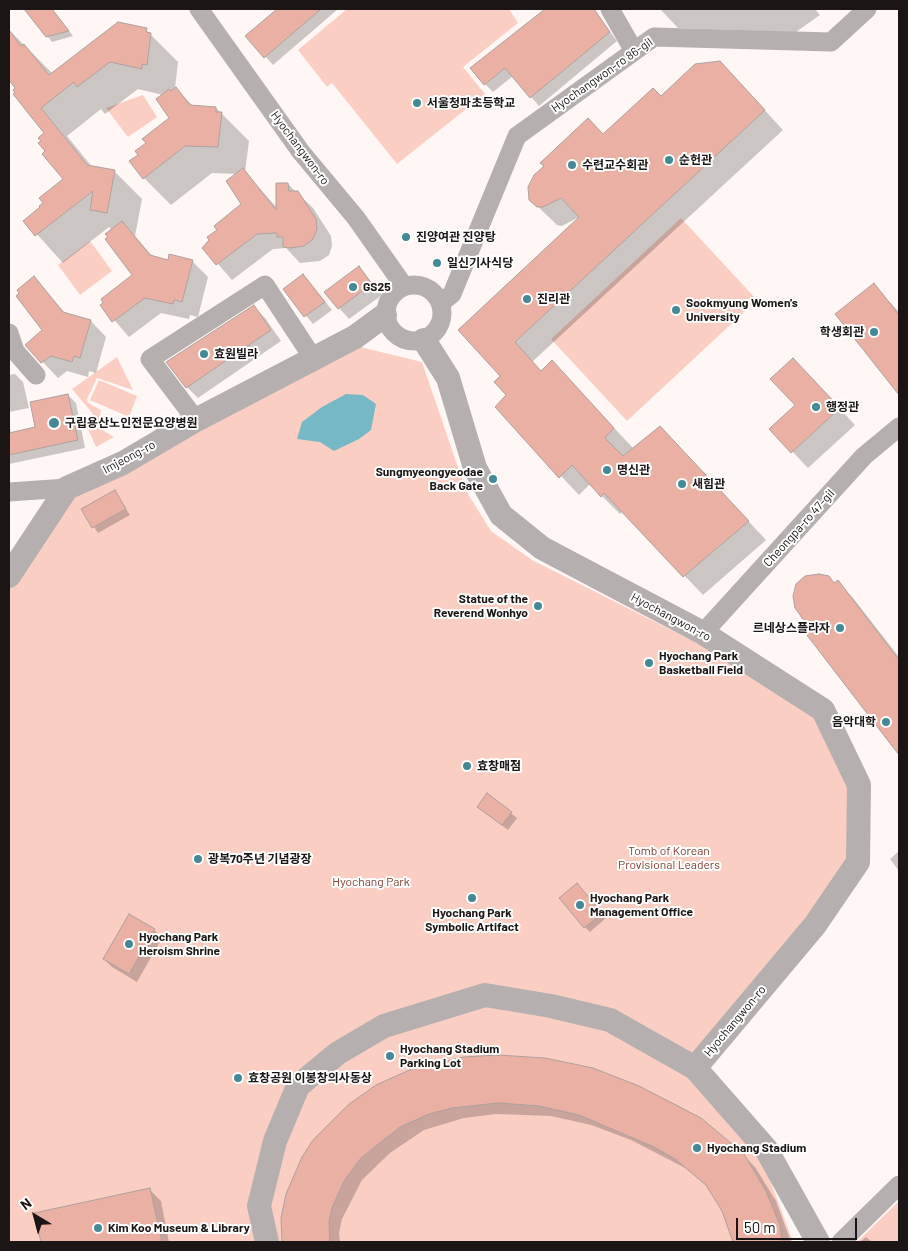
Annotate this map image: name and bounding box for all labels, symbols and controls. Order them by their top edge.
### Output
street label: Hyochangwon-ro 86-gil [549,35,655,115]
place label: 서울청파초등학교 [427,96,515,110]
marker: 서울청파초등학교 [411,97,423,109]
street label: Hyochangwon-ro [268,108,332,188]
place label: 순헌관 [679,153,712,167]
marker: 순헌관 [663,154,675,166]
place label: 수련교수회관 [582,158,648,172]
marker: 수련교수회관 [566,159,578,171]
place label: 진양여관 진양탕 [416,230,496,244]
marker: 진양여관 진양탕 [400,231,412,243]
place label: 일신기사식당 [447,256,513,270]
marker: 일신기사식당 [431,257,443,269]
place label: GS25 [363,280,391,294]
marker: GS25 [347,281,359,293]
place label: 진리관 [537,292,570,306]
marker: 진리관 [521,293,533,305]
place label: Sookmyung Women's University [686,296,798,324]
marker: Sookmyung Women's University [670,304,682,316]
place label: 학생회관 [820,325,864,339]
marker: 학생회관 [868,326,880,338]
place label: 효원빌라 [214,347,258,361]
marker: 효원빌라 [198,348,210,360]
place label: 행정관 [826,400,859,414]
marker: 행정관 [810,401,822,413]
marker: 구립용산노인전문요양병원 [47,416,61,430]
place label: 구립용산노인전문요양병원 [65,416,197,430]
street label: Imjeong-ro [100,437,158,477]
place label: 명신관 [617,463,650,477]
marker: 명신관 [601,464,613,476]
place label: Sungmyeongyeodae Back Gate [376,465,483,493]
marker: Sungmyeongyeodae Back Gate [487,473,499,485]
place label: 새힘관 [692,477,725,491]
marker: 새힘관 [676,478,688,490]
street label: Cheongpa-ro 47-gil [760,486,838,570]
street label: Hyochangwon-ro [629,590,713,644]
place label: Statue of the Reverend Wonhyo [434,592,528,620]
marker: Statue of the Reverend Wonhyo [532,600,544,612]
place label: 르네상스플라자 [753,621,830,635]
marker: 르네상스플라자 [834,622,846,634]
place label: Hyochang Park Basketball Field [659,649,743,677]
marker: Hyochang Park Basketball Field [643,657,655,669]
place label: 음악대학 [832,715,876,729]
marker: 음악대학 [880,716,892,728]
place label: 효창매점 [477,759,521,773]
marker: 효창매점 [461,760,473,772]
park label: Tomb of Korean Provisional Leaders [618,844,720,872]
place label: 광복70주년 기념광장 [208,852,312,866]
marker: 광복70주년 기념광장 [192,853,204,865]
park label: Hyochang Park [332,875,410,889]
place label: Hyochang Park Management Office [590,891,693,919]
marker: Hyochang Park Symbolic Artifact [466,892,478,904]
marker: Hyochang Park Management Office [574,899,586,911]
place label: Hyochang Park Symbolic Artifact [425,906,519,934]
place label: Hyochang Park Heroism Shrine [139,930,220,958]
marker: Hyochang Park Heroism Shrine [123,938,135,950]
street label: Hyochangwon-ro [701,983,769,1059]
place label: Hyochang Stadium Parking Lot [400,1042,499,1070]
marker: Hyochang Stadium Parking Lot [384,1050,396,1062]
place label: 효창공원 이봉창의사동상 [248,1071,372,1085]
marker: 효창공원 이봉창의사동상 [232,1072,244,1084]
place label: Hyochang Stadium [707,1141,806,1155]
marker: Hyochang Stadium [691,1142,703,1154]
north arrow [10,1191,60,1241]
text: N [17,1194,35,1213]
scale bar [738,1208,859,1240]
text: 50 m [744,1218,776,1236]
place label: Kim Koo Museum & Library [108,1221,250,1235]
marker: Kim Koo Museum & Library [92,1222,104,1234]

